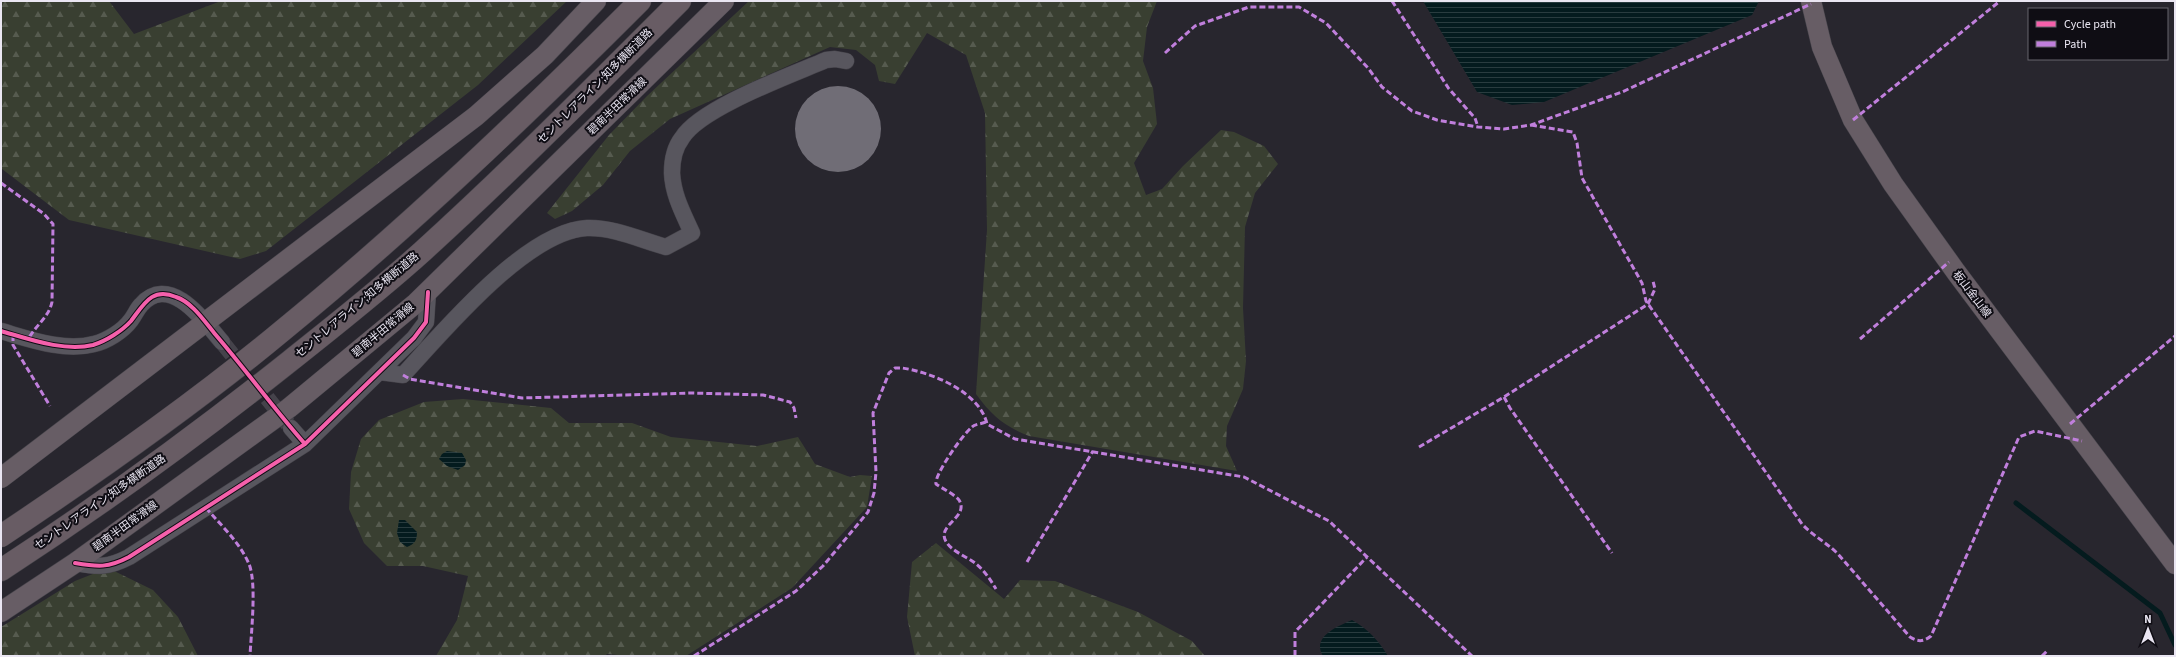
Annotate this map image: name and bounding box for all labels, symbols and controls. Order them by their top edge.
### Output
legend [2028,8,2168,60]
text: Cycle path [2064,16,2116,33]
street label: セントレアライン;知多横断道路 [534,25,656,147]
text: Path [2064,36,2087,53]
street label: 碧南半田常滑線 [584,74,650,138]
street label: セントレアライン;知多横断道路 [292,249,422,361]
street label: 板山金山線 [1949,268,1995,320]
street label: 碧南半田常滑線 [349,300,417,360]
street label: セントレアライン;知多横断道路 [31,451,169,553]
street label: 碧南半田常滑線 [89,497,161,555]
north arrow [2128,609,2168,649]
text: N [2144,612,2152,627]

